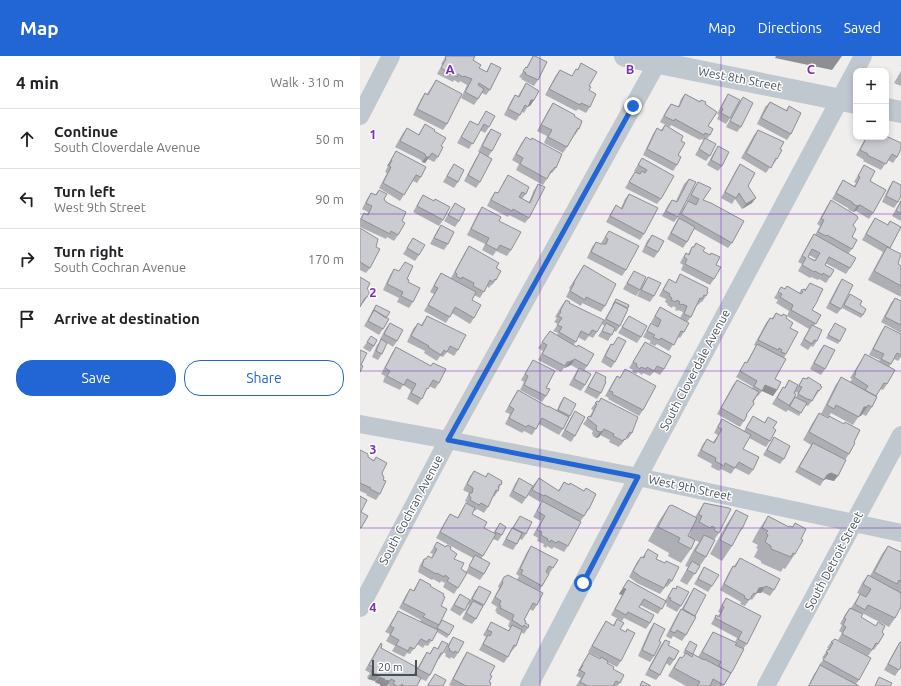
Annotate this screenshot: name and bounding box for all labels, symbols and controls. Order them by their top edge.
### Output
text: Map [20,17,59,39]
text: Map [708,20,736,36]
text: Directions [758,20,822,36]
text: Saved [844,20,881,36]
text: A [445,62,455,76]
text: B [626,62,635,76]
text: C [807,62,816,76]
street label: West 8th Street [697,64,783,93]
map controls [853,68,889,140]
button: + [853,68,889,104]
text: 4 min [16,73,59,92]
text: Walk · 310 m [270,75,344,89]
route end [624,97,642,115]
button: − [853,104,889,140]
text: Continue [54,123,118,140]
text: 1 [369,127,377,141]
icon: ahead [16,128,38,150]
text: 50 m [315,132,344,146]
text: South Cloverdale Avenue [54,140,200,154]
text: Turn left [54,183,115,200]
icon: left [16,188,38,210]
text: 90 m [315,192,344,206]
text: West 9th Street [54,200,146,214]
text: Turn right [54,243,124,260]
icon: right [16,248,38,270]
text: 170 m [308,252,344,266]
text: South Cochran Avenue [54,260,186,274]
text: 2 [369,285,377,299]
street label: South Cloverdale Avenue [657,307,732,432]
icon: arrive [16,308,38,330]
text: Arrive at destination [54,310,200,327]
button: Save [16,360,176,396]
button: Share [184,360,344,396]
text: 3 [369,442,377,456]
street label: South Cochran Avenue [376,453,445,567]
street label: West 9th Street [647,472,733,503]
street label: South Detroit Street [802,509,865,612]
route start [574,574,592,592]
text: 4 [369,600,377,614]
scale bar [372,658,417,677]
text: 20 m [378,661,402,673]

